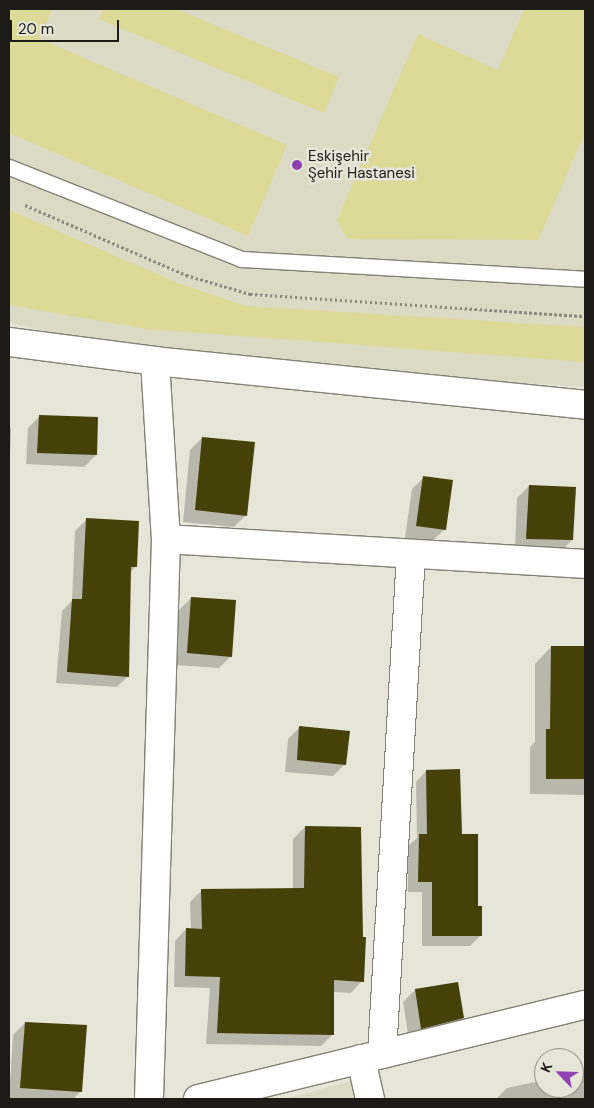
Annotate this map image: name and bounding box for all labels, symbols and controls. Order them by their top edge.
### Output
scale bar [12,10,121,42]
text: 20 m [18,19,54,39]
place label: Eskişehir Şehir Hastanesi [308,147,415,182]
marker: Eskişehir Şehir Hastanesi [290,158,304,172]
north arrow [534,1048,584,1098]
text: K [536,1059,556,1075]

